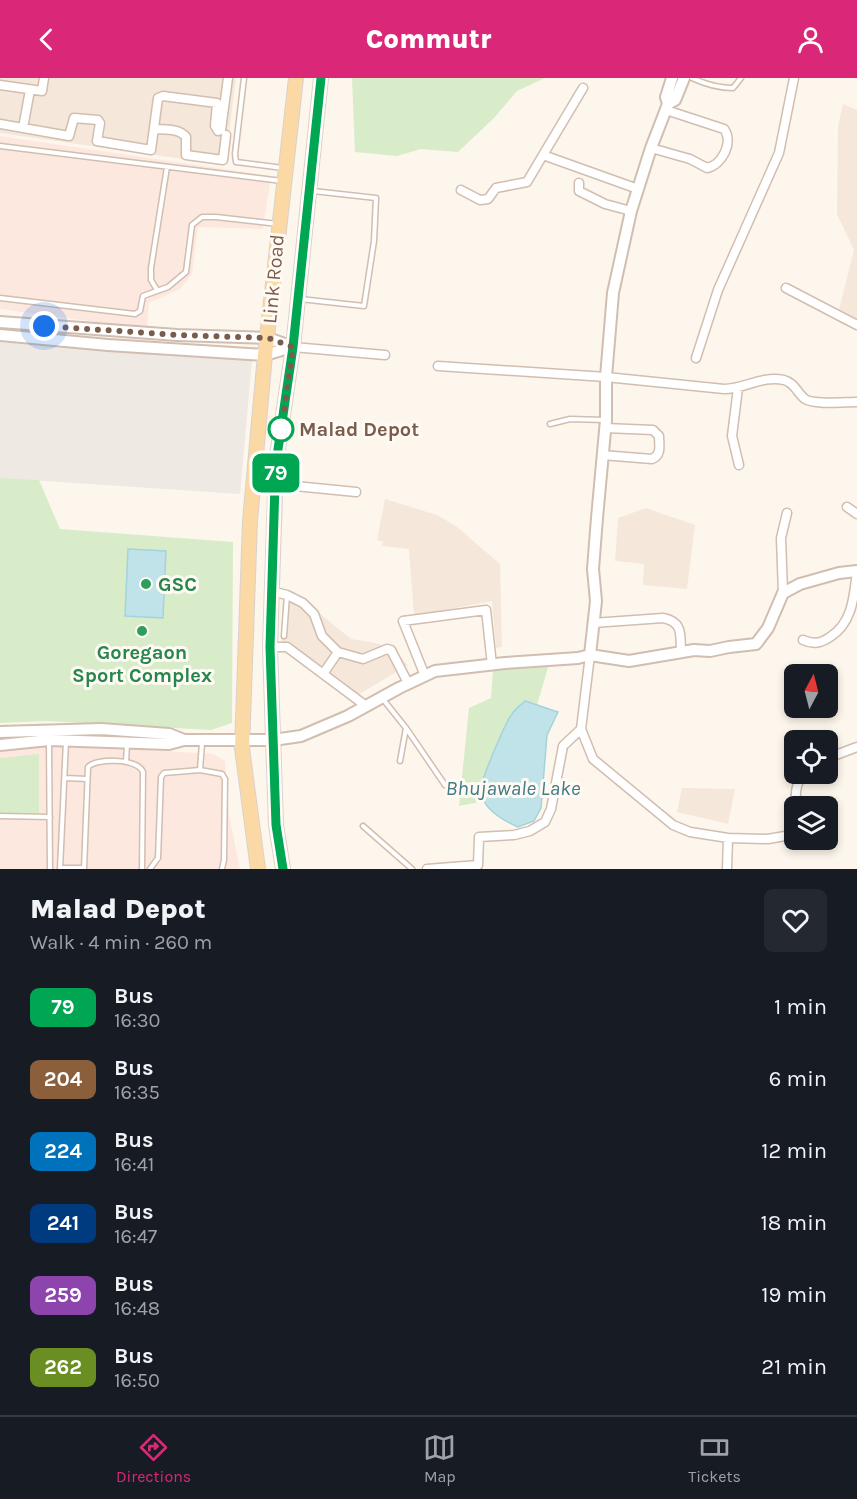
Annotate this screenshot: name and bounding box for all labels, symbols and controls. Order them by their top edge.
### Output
icon: back [30,23,63,56]
text: Commutr [366,23,491,55]
icon: person [794,23,827,56]
street label: Link Road [258,233,289,325]
your location [29,311,59,341]
marker: Malad Depot [268,416,294,442]
place label: Malad Depot [299,418,419,441]
line badge: 79 [249,454,303,492]
text: 79 [264,461,288,485]
place label: GSC [158,573,197,596]
marker: GSC [139,577,153,591]
marker: Goregaon Sport Complex [135,624,149,638]
place label: Goregaon Sport Complex [72,641,212,687]
north arrow [784,664,838,718]
map controls [784,664,838,850]
button: locate [784,730,838,784]
water label: Bhujawale Lake [446,776,581,800]
button: layers [784,796,838,850]
button: heart [764,889,827,952]
text: Malad Depot [30,892,206,925]
text: Walk · 4 min · 260 m [30,931,212,954]
text: Bus [114,983,154,1009]
text: 1 min [774,994,827,1020]
text: 79 [51,995,75,1019]
text: 16:30 [114,1009,160,1032]
text: Bus [114,1055,154,1081]
text: 6 min [769,1066,827,1092]
text: 204 [44,1067,82,1091]
text: 16:35 [114,1081,160,1104]
text: Bus [114,1127,154,1153]
text: 12 min [761,1138,827,1164]
text: 224 [44,1139,82,1163]
text: 16:41 [114,1153,154,1176]
text: Bus [114,1199,154,1225]
text: 18 min [761,1210,827,1236]
text: 241 [47,1211,79,1235]
text: 16:47 [114,1225,157,1248]
text: Bus [114,1271,154,1297]
text: 19 min [761,1282,827,1308]
text: 259 [44,1283,82,1307]
text: 16:48 [114,1297,160,1320]
text: Bus [114,1343,154,1369]
text: 21 min [761,1354,827,1380]
text: 262 [44,1355,82,1379]
text: 16:50 [114,1369,160,1392]
tab: Directions [116,1431,191,1486]
tab: Map [423,1431,456,1486]
tab: Tickets [688,1431,741,1486]

